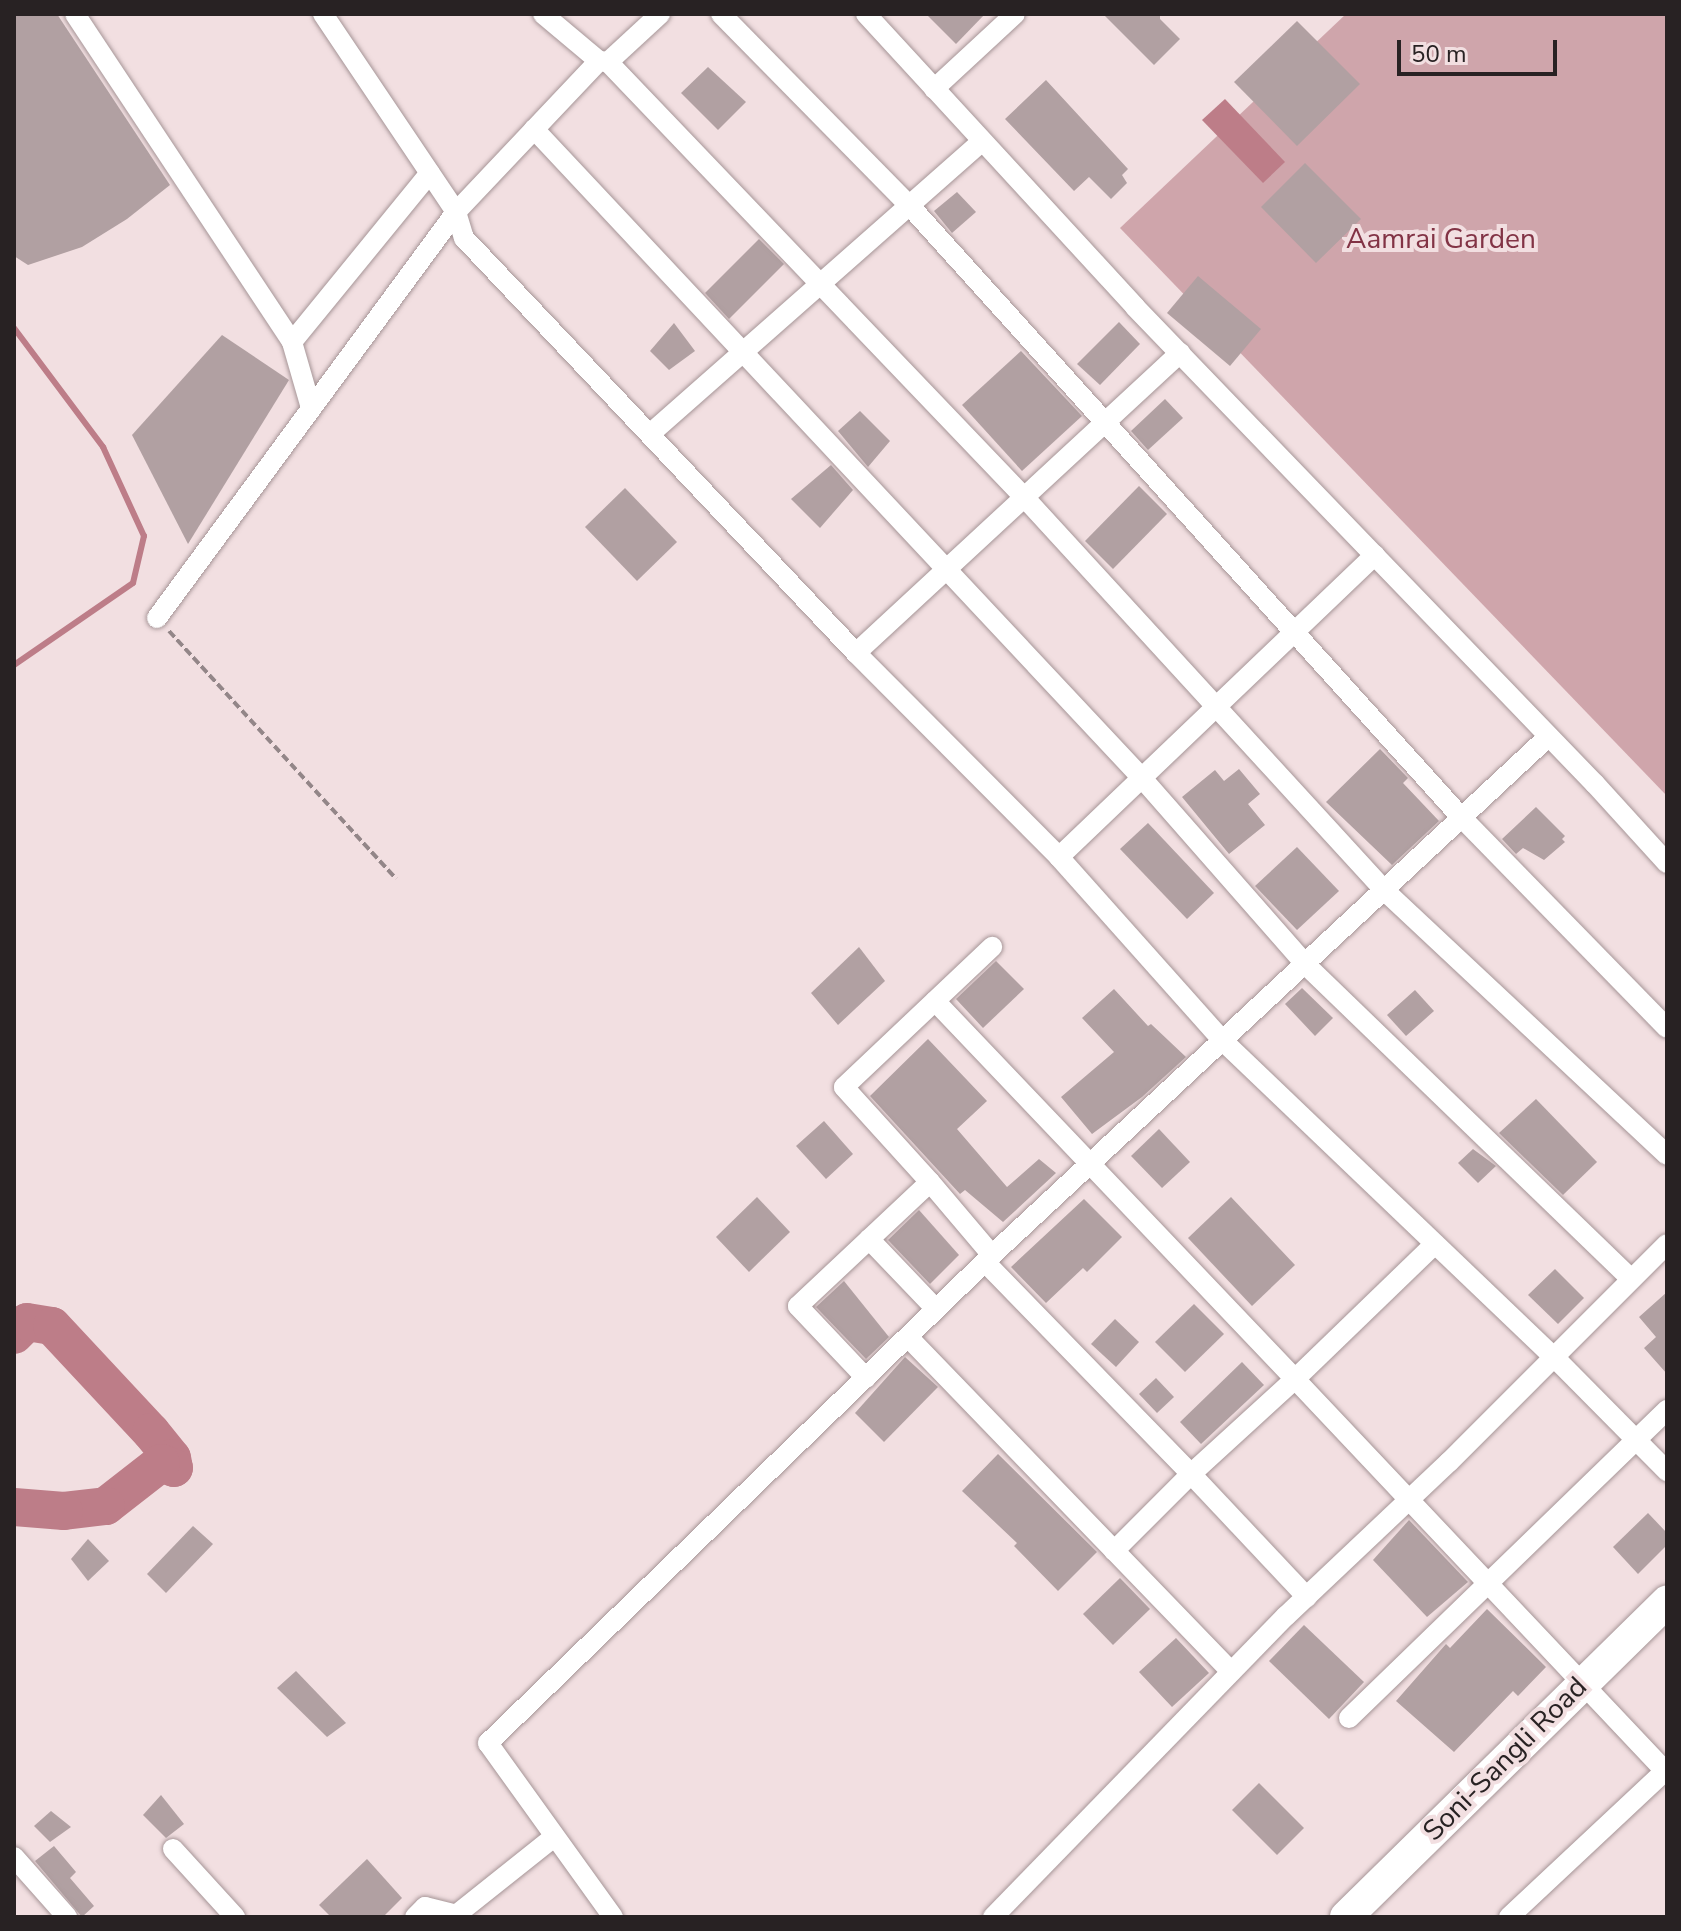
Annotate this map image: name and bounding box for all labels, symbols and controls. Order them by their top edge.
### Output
scale bar [1401,24,1561,74]
text: 50 m [1411,38,1467,70]
park label: Aamrai Garden [1346,222,1536,256]
street label: Soni-Sangli Road [1416,1670,1594,1848]

